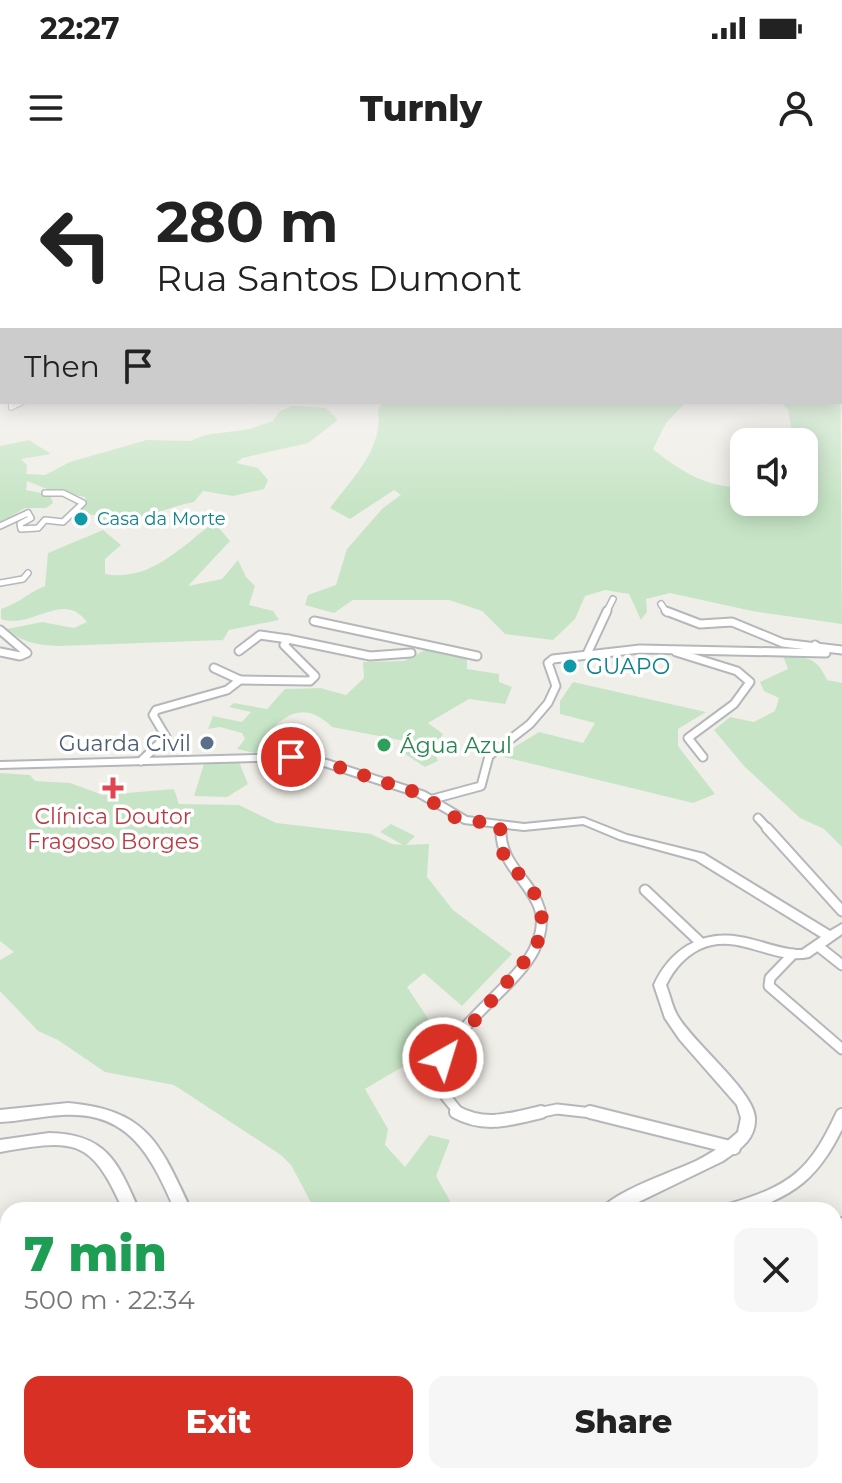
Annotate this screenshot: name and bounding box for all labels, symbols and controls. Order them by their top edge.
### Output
text: 22:27 [40,10,120,47]
icon: menu [24,86,68,130]
text: Turnly [360,86,482,130]
icon: person [774,86,818,130]
text: 280 m [156,188,339,256]
icon: left [24,192,128,296]
text: Rua Santos Dumont [156,256,522,300]
icon: arrive [116,344,160,388]
text: Then [24,348,100,385]
map controls [730,428,818,516]
button: sound [730,428,818,516]
place label: Casa da Morte [97,508,226,530]
marker: Casa da Morte [72,510,90,528]
place label: GUAPO [586,653,670,680]
marker: GUAPO [561,657,579,675]
pin [257,723,325,791]
place label: Guarda Civil [59,730,191,757]
place label: Água Azul [400,732,512,759]
marker: Guarda Civil [198,734,216,752]
icon: arrive [269,735,313,779]
marker: Água Azul [375,736,393,754]
marker: Clínica Doutor Fragoso Borges [102,777,124,799]
place label: Clínica Doutor Fragoso Borges [27,803,199,855]
position arrow [401,1016,485,1100]
text: 7 min [24,1225,167,1283]
button: close [734,1228,818,1312]
text: 500 m · 22:34 [24,1284,195,1316]
button: Exit [24,1376,413,1468]
button: Share [429,1376,818,1468]

